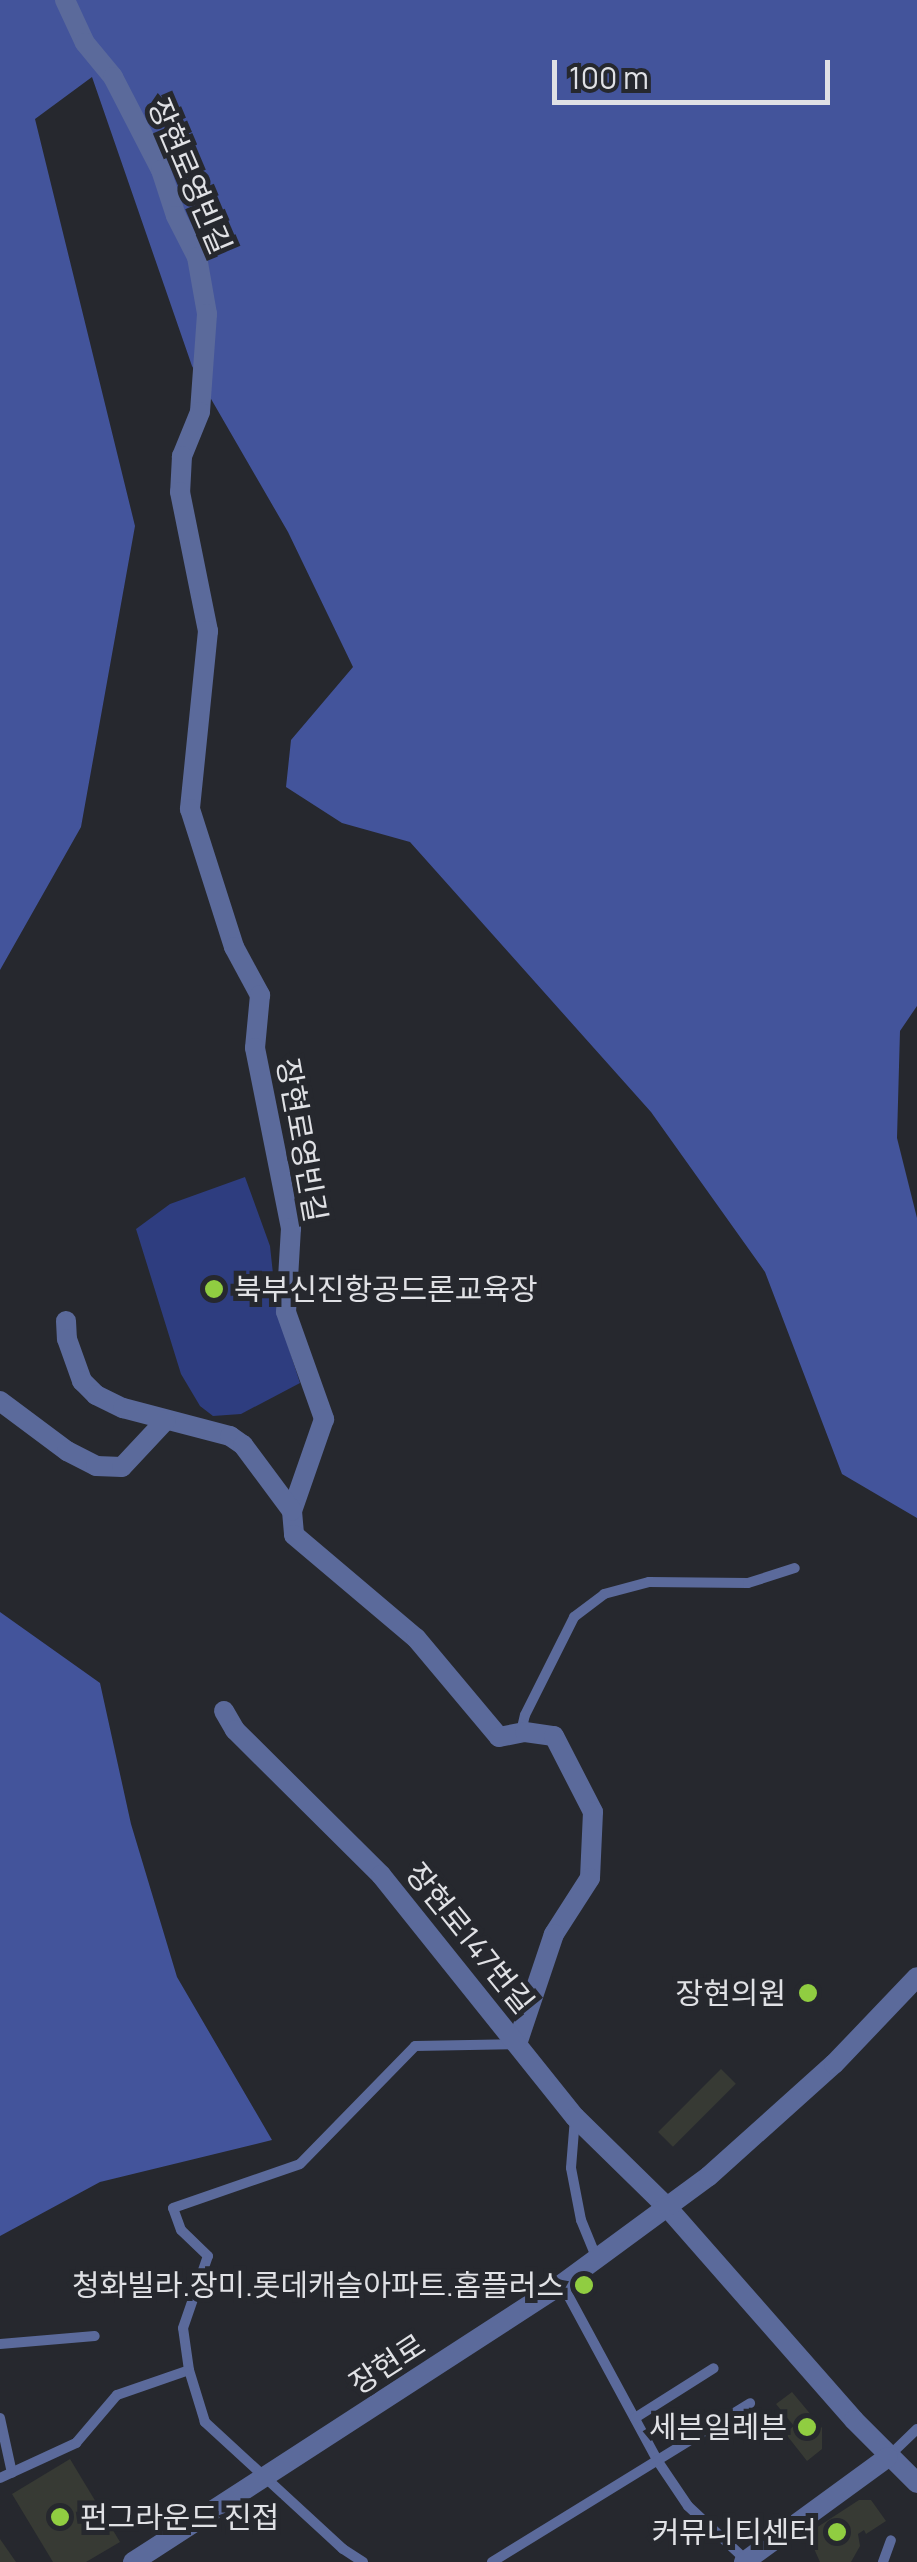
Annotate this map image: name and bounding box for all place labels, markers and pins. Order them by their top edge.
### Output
place label: 북부신진항공드론교육장 [234,1271,538,1307]
marker: 북부신진항공드론교육장 [203,1278,225,1300]
place label: 장현의원 [676,1975,786,2011]
marker: 장현의원 [795,1980,821,2006]
place label: 청화빌라.장미.롯데캐슬아파트.홈플러스 [72,2267,564,2303]
marker: 청화빌라.장미.롯데캐슬아파트.홈플러스 [573,2274,595,2296]
place label: 세븐일레븐 [649,2409,787,2445]
marker: 세븐일레븐 [796,2416,818,2438]
place label: 펀그라운드 진접 [80,2499,279,2535]
marker: 펀그라운드 진접 [49,2506,71,2528]
place label: 커뮤니티센터 [651,2514,817,2550]
marker: 커뮤니티센터 [826,2521,848,2543]

